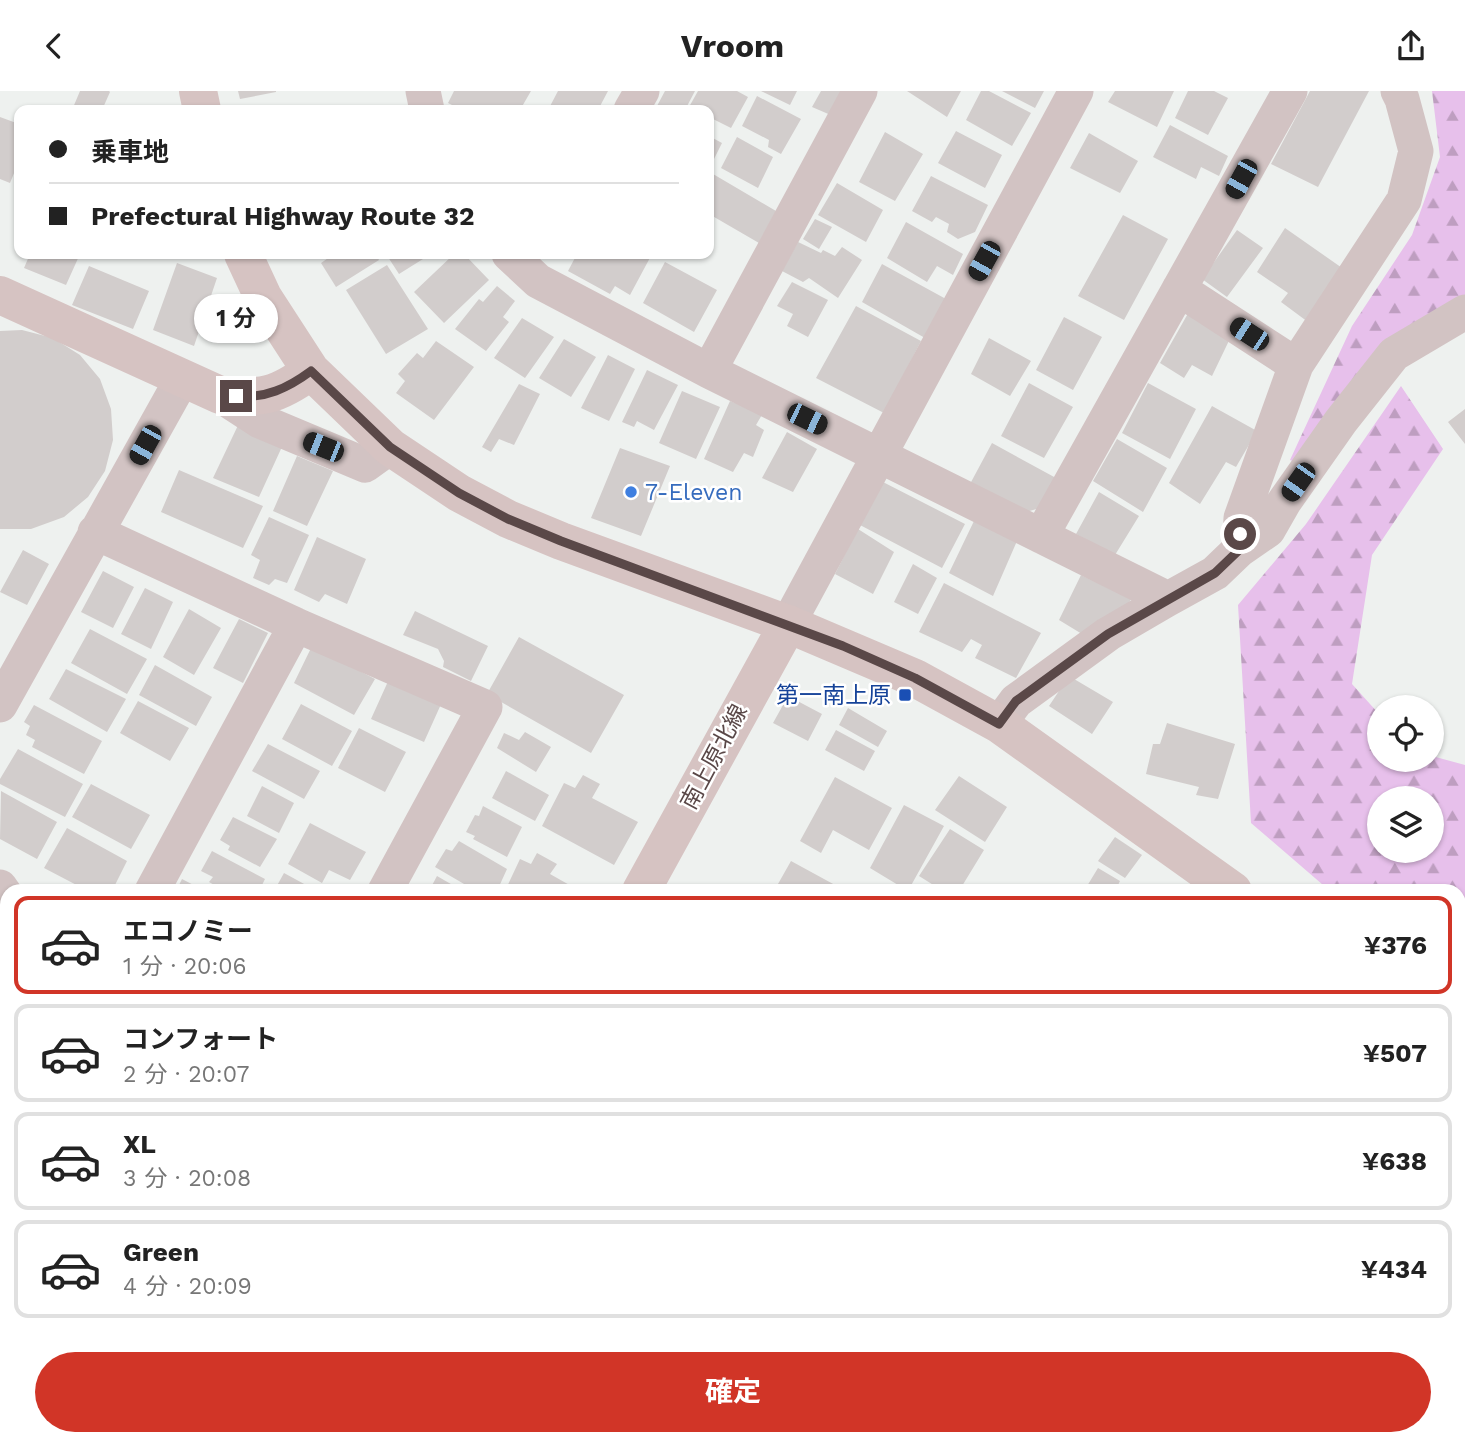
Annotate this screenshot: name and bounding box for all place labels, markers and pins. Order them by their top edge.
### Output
place label: 7-Eleven [645,479,743,506]
marker: 7-Eleven [623,484,639,500]
place label: 第一南上原 [776,682,891,709]
marker: 第一南上原 [897,687,913,703]

